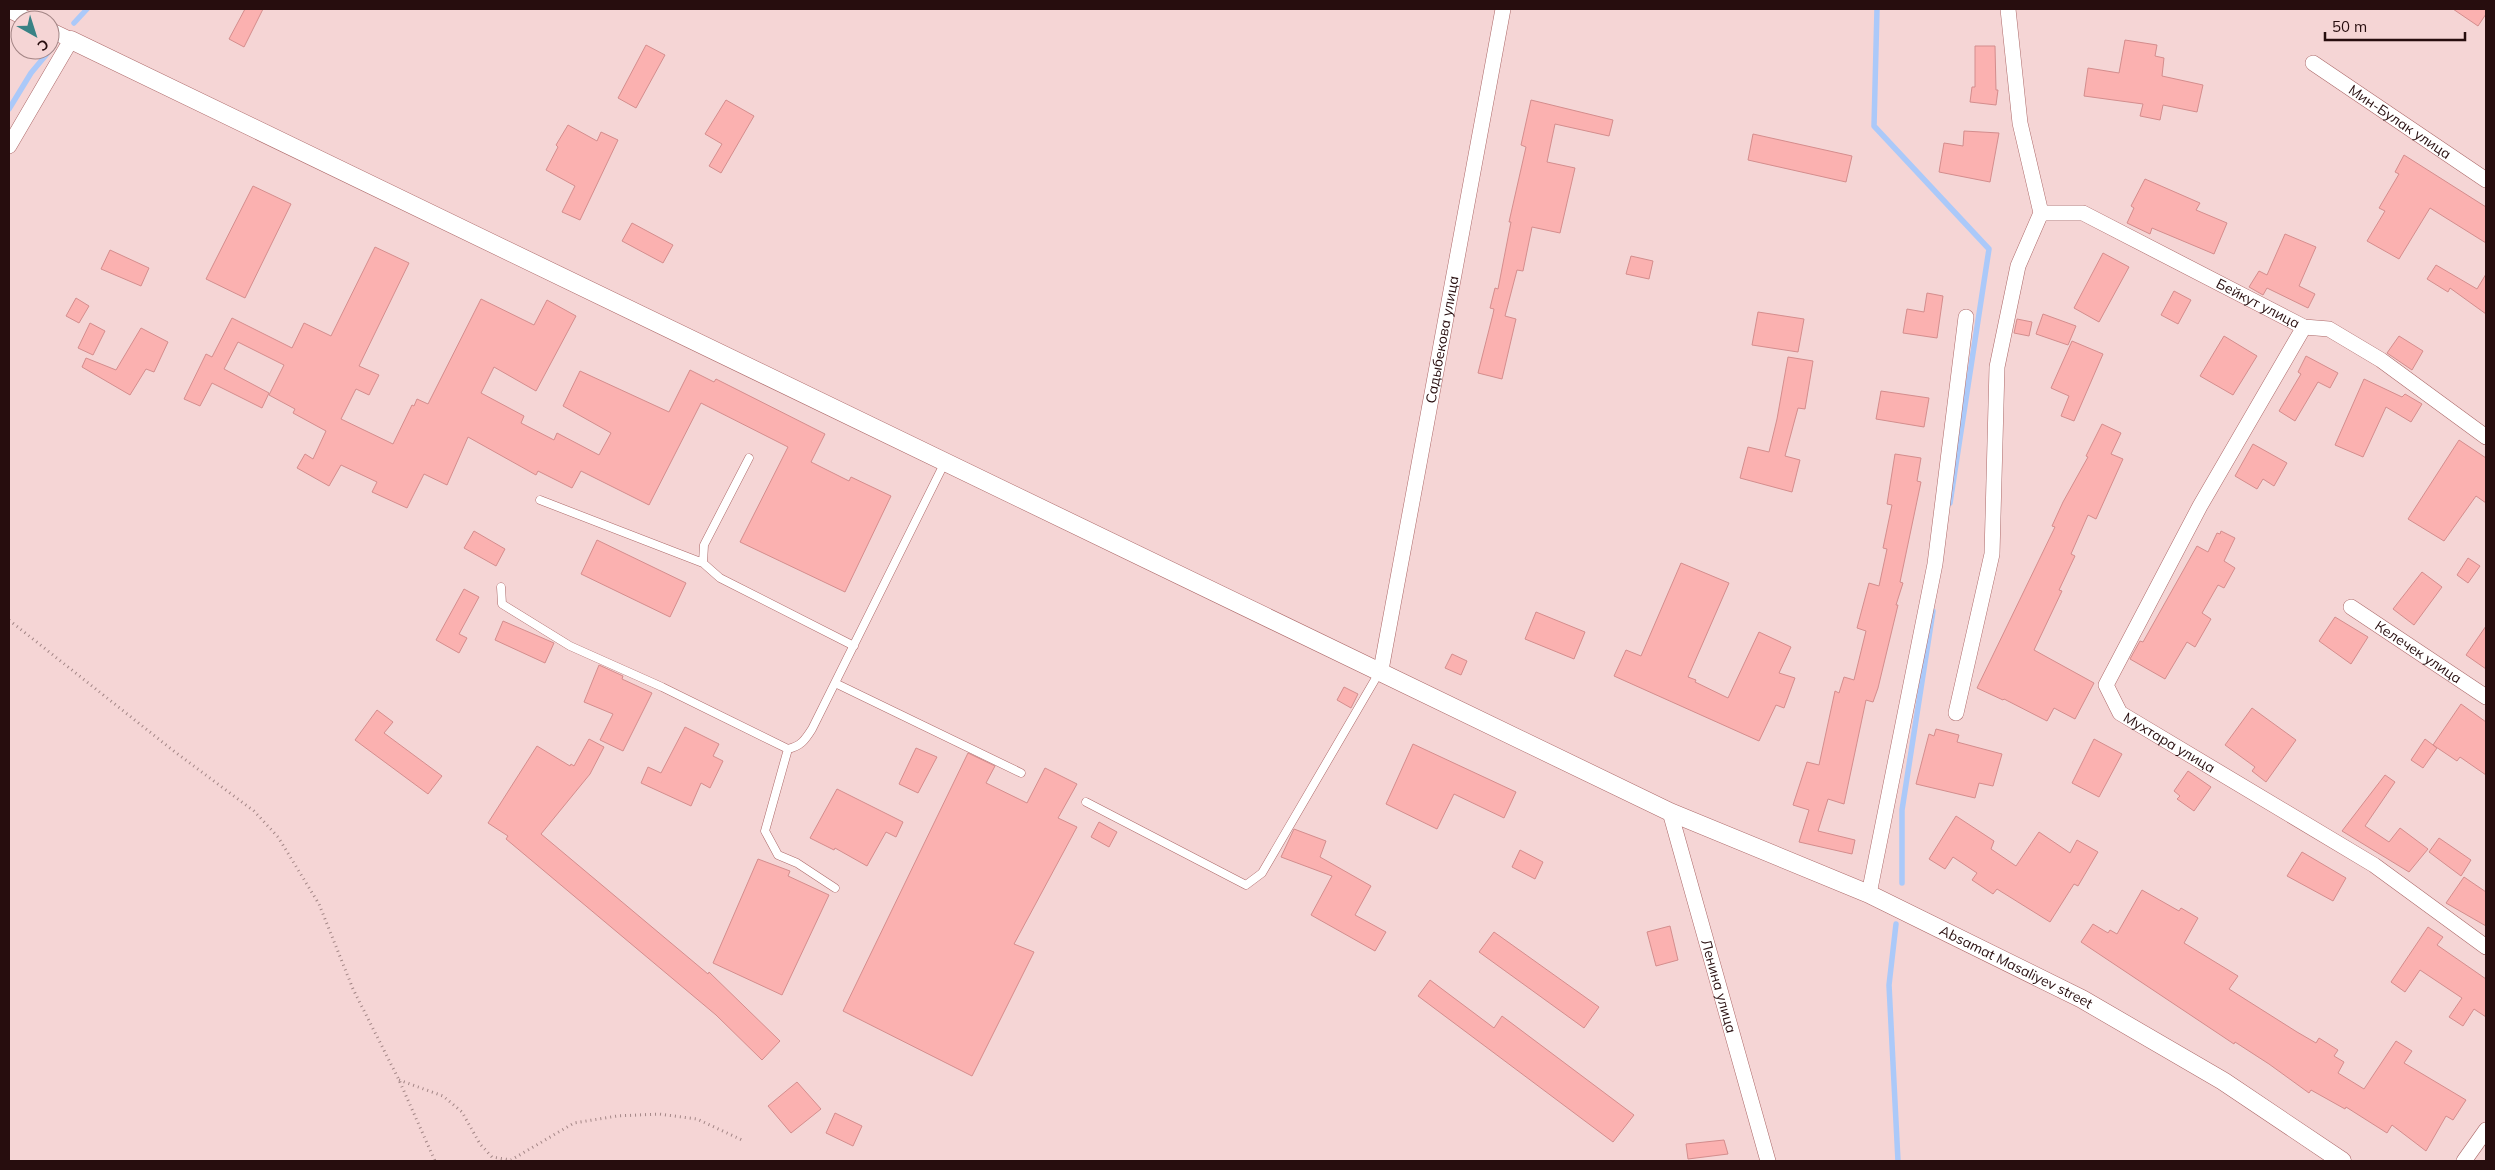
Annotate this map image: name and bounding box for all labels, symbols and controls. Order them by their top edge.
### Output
north arrow [10,10,60,60]
scale bar [2325,10,2465,42]
text: 50 m [2332,17,2367,36]
text: С [34,35,53,55]
street label: Мин-Булак улица [2345,81,2455,163]
street label: Садыбекова улица [1421,274,1463,405]
street label: Бейкут улица [2213,274,2303,332]
street label: Келечек улица [2372,617,2465,687]
street label: Мухтара улица [2120,708,2218,777]
street label: Absamat Masaliyev street [1937,921,2096,1012]
street label: Ленина улица [1697,937,1741,1035]

